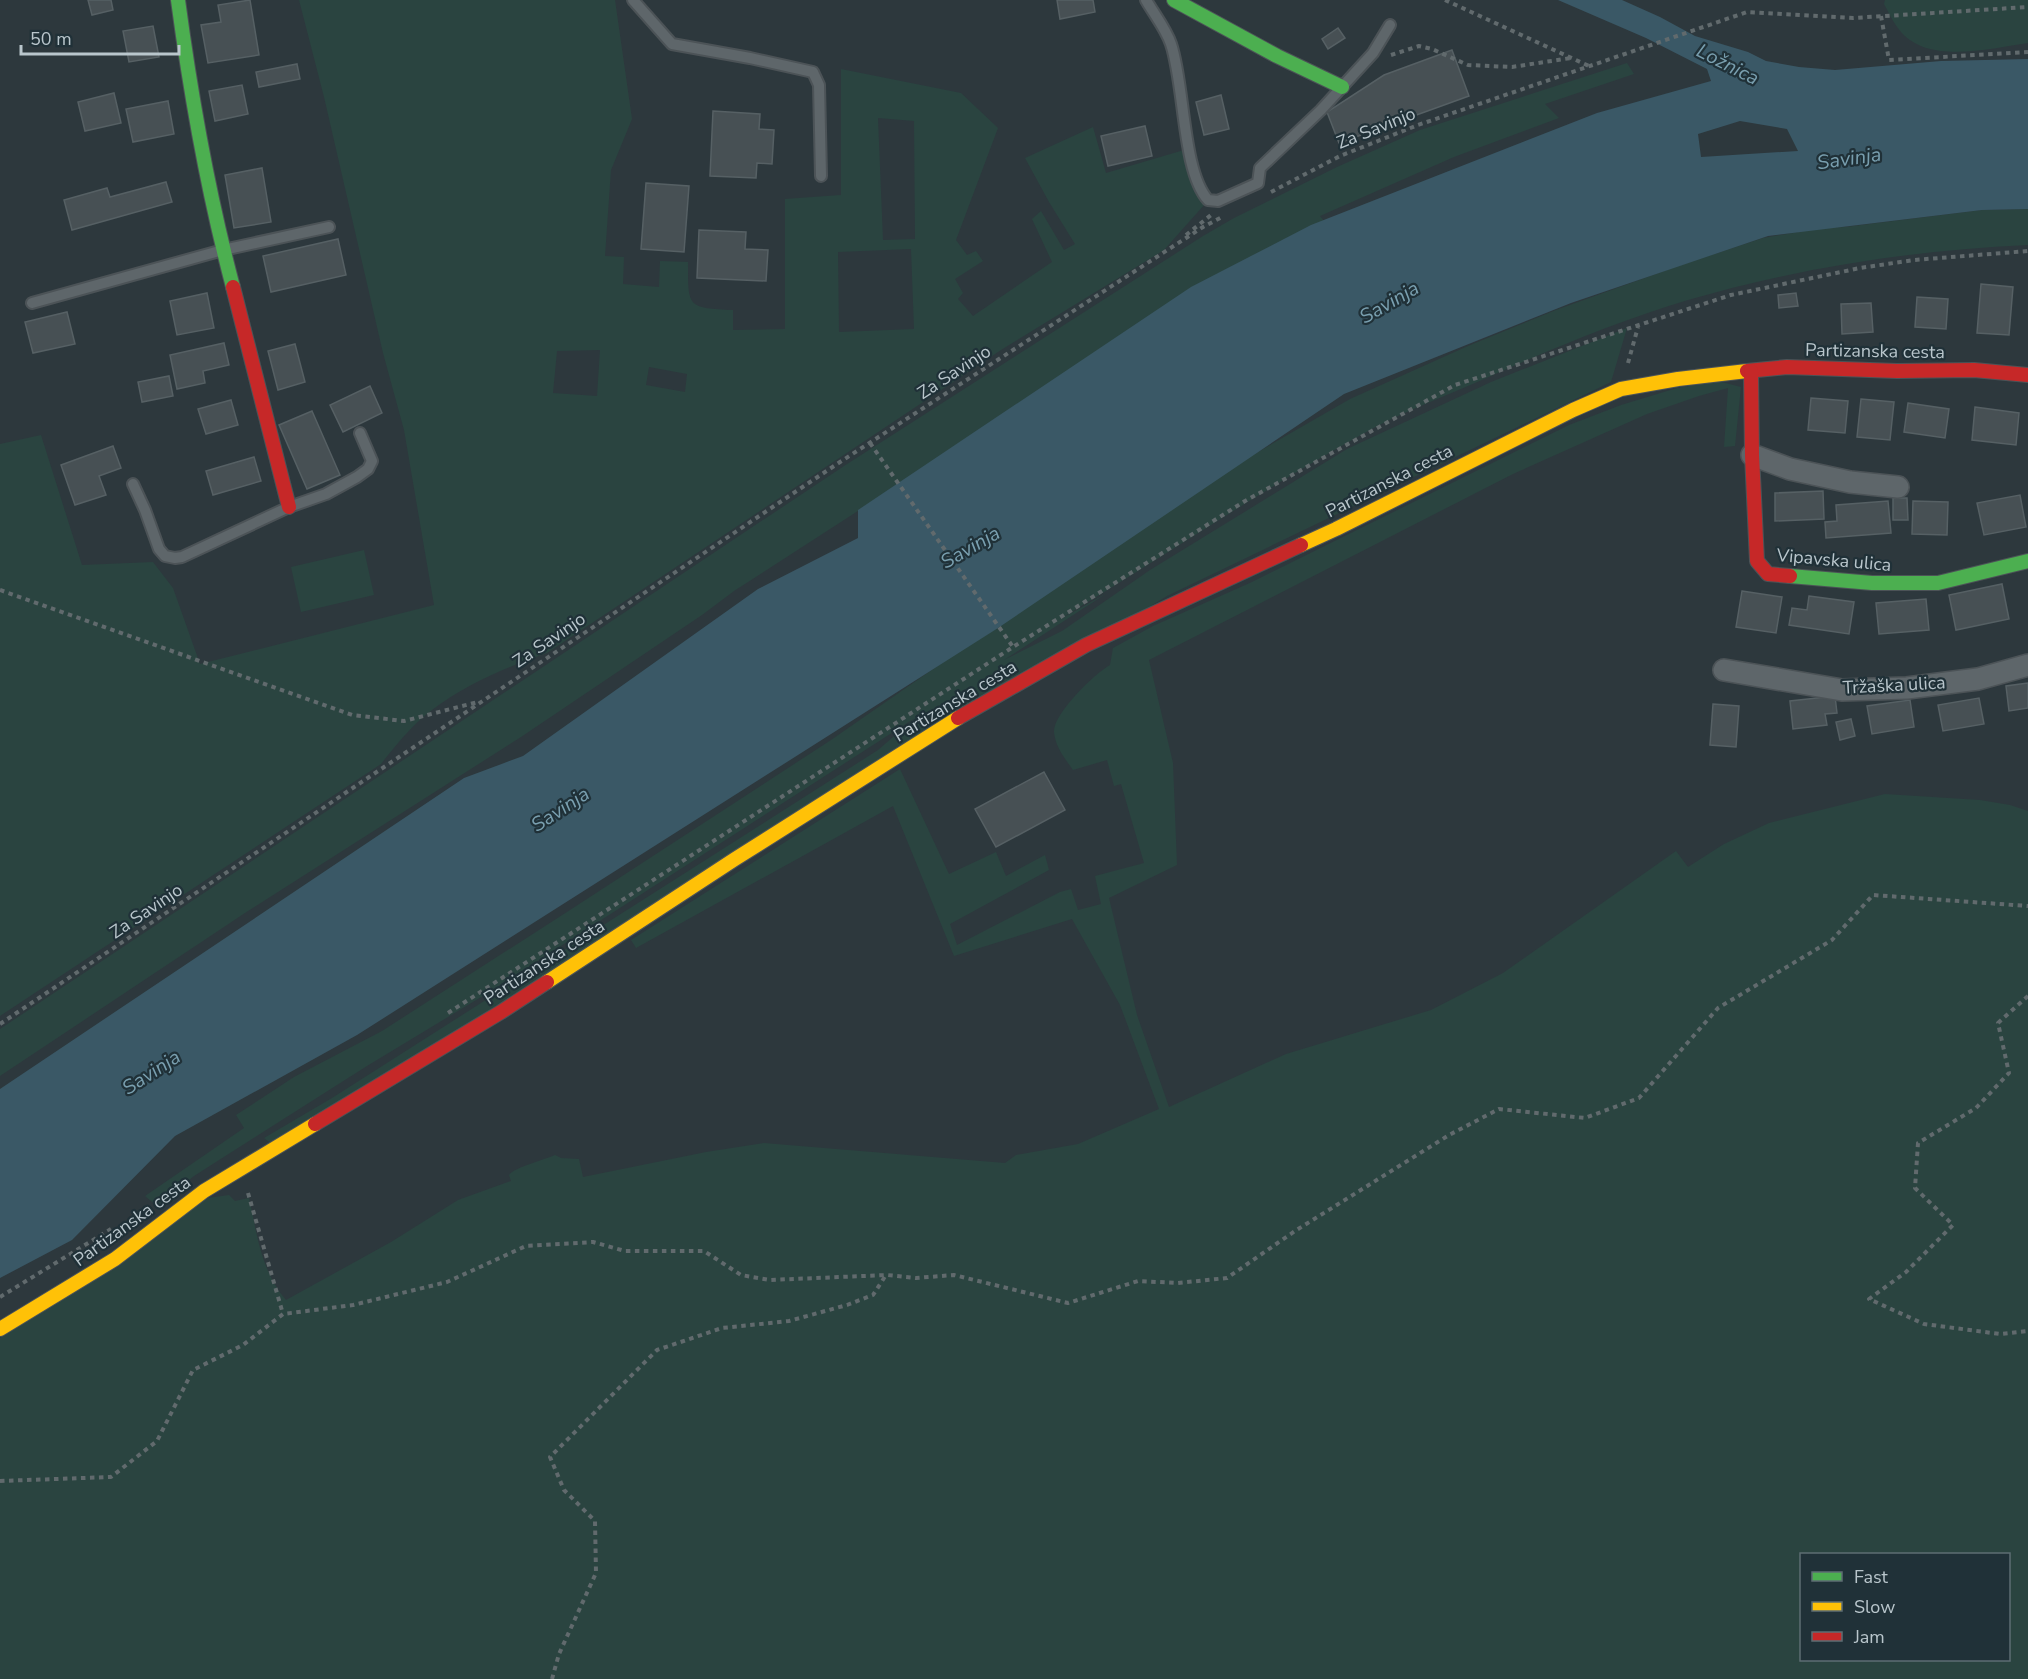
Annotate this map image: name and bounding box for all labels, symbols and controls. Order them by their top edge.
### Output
scale bar [21,18,178,56]
text: 50 m [30,27,72,51]
water label: Ložnica [1692,37,1764,92]
street label: Za Savinjo [1333,101,1419,155]
water label: Savinja [1815,141,1883,176]
water label: Savinja [1355,275,1424,330]
street label: Partizanska cesta [1805,338,1945,364]
street label: Za Savinjo [913,339,995,405]
street label: Partizanska cesta [1321,439,1457,523]
water label: Savinja [936,520,1005,575]
street label: Vipavska ulica [1775,543,1892,577]
street label: Za Savinjo [508,607,590,673]
street label: Partizanska cesta [889,655,1021,747]
street label: Tržaška ulica [1842,670,1946,700]
water label: Savinja [526,781,595,838]
street label: Za Savinjo [105,878,187,944]
street label: Partizanska cesta [479,914,609,1010]
water label: Savinja [117,1044,186,1101]
street label: Partizanska cesta [68,1170,196,1272]
legend [1800,1553,2010,1661]
text: Fast [1854,1565,1889,1589]
text: Slow [1854,1595,1895,1619]
text: Jam [1853,1625,1885,1649]

